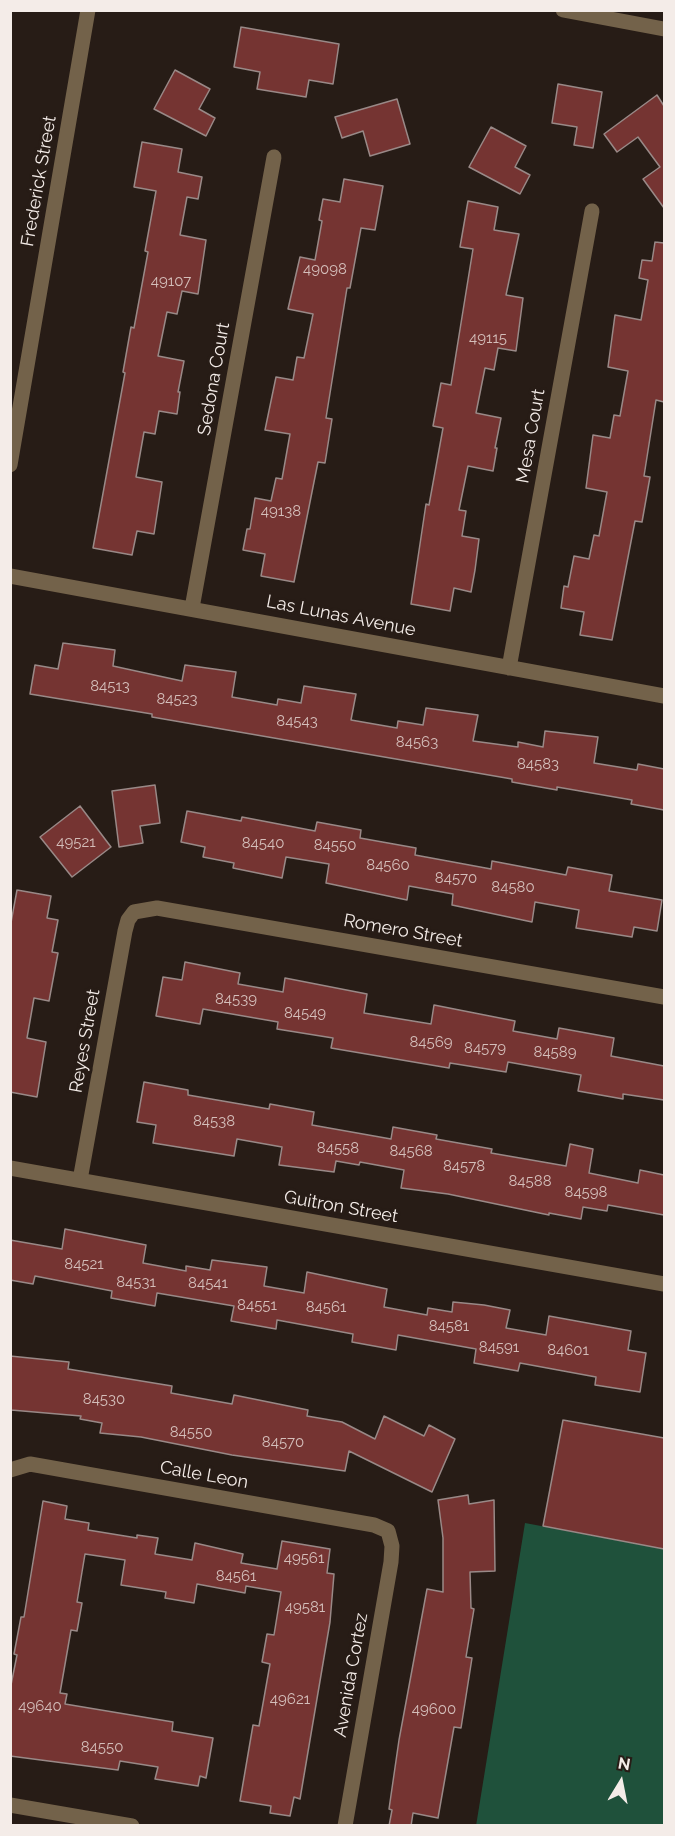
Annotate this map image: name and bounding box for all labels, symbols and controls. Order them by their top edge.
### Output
street label: Frederick Street [17,114,61,248]
house number: 49098 [303,260,347,278]
house number: 49107 [151,272,191,290]
street label: Sedona Court [193,321,235,437]
house number: 49115 [469,329,507,347]
street label: Mesa Court [512,387,550,485]
house number: 49138 [261,502,301,520]
street label: Las Lunas Avenue [265,591,417,641]
house number: 84513 [90,677,130,695]
house number: 84523 [156,690,198,708]
house number: 84543 [276,712,318,730]
house number: 84563 [396,733,438,751]
house number: 84583 [517,755,559,773]
house number: 49521 [56,833,96,851]
house number: 84540 [242,834,284,852]
house number: 84550 [314,836,356,854]
house number: 84560 [366,856,410,874]
house number: 84570 [435,869,477,887]
house number: 84580 [491,878,535,896]
street label: Romero Street [342,910,464,952]
street label: Reyes Street [65,987,105,1095]
house number: 84539 [215,990,257,1008]
house number: 84549 [284,1004,326,1022]
house number: 84569 [409,1033,453,1051]
house number: 84579 [464,1039,506,1057]
house number: 84589 [534,1043,576,1061]
house number: 84538 [193,1112,235,1130]
house number: 84558 [317,1139,359,1157]
house number: 84568 [389,1142,433,1160]
house number: 84578 [443,1157,485,1175]
house number: 84588 [508,1172,552,1190]
house number: 84598 [565,1183,607,1201]
street label: Guitron Street [282,1186,400,1228]
house number: 84521 [64,1255,104,1273]
house number: 84531 [116,1273,156,1291]
house number: 84541 [188,1274,228,1292]
house number: 84551 [237,1296,277,1314]
house number: 84561 [306,1298,346,1316]
house number: 84581 [429,1317,469,1335]
house number: 84591 [479,1338,519,1356]
house number: 84601 [547,1341,589,1359]
house number: 84530 [83,1390,125,1408]
house number: 84550 [170,1423,212,1441]
house number: 84570 [262,1433,304,1451]
street label: Calle Leon [158,1457,250,1493]
house number: 49561 [284,1549,324,1567]
house number: 84561 [216,1567,256,1585]
house number: 49581 [285,1598,325,1616]
street label: Avenida Cortez [329,1611,373,1739]
house number: 49621 [270,1690,310,1708]
house number: 49640 [18,1697,62,1715]
house number: 49600 [412,1700,456,1718]
house number: 84550 [81,1738,123,1756]
north arrow [591,1752,651,1812]
text: N [617,1753,632,1774]

